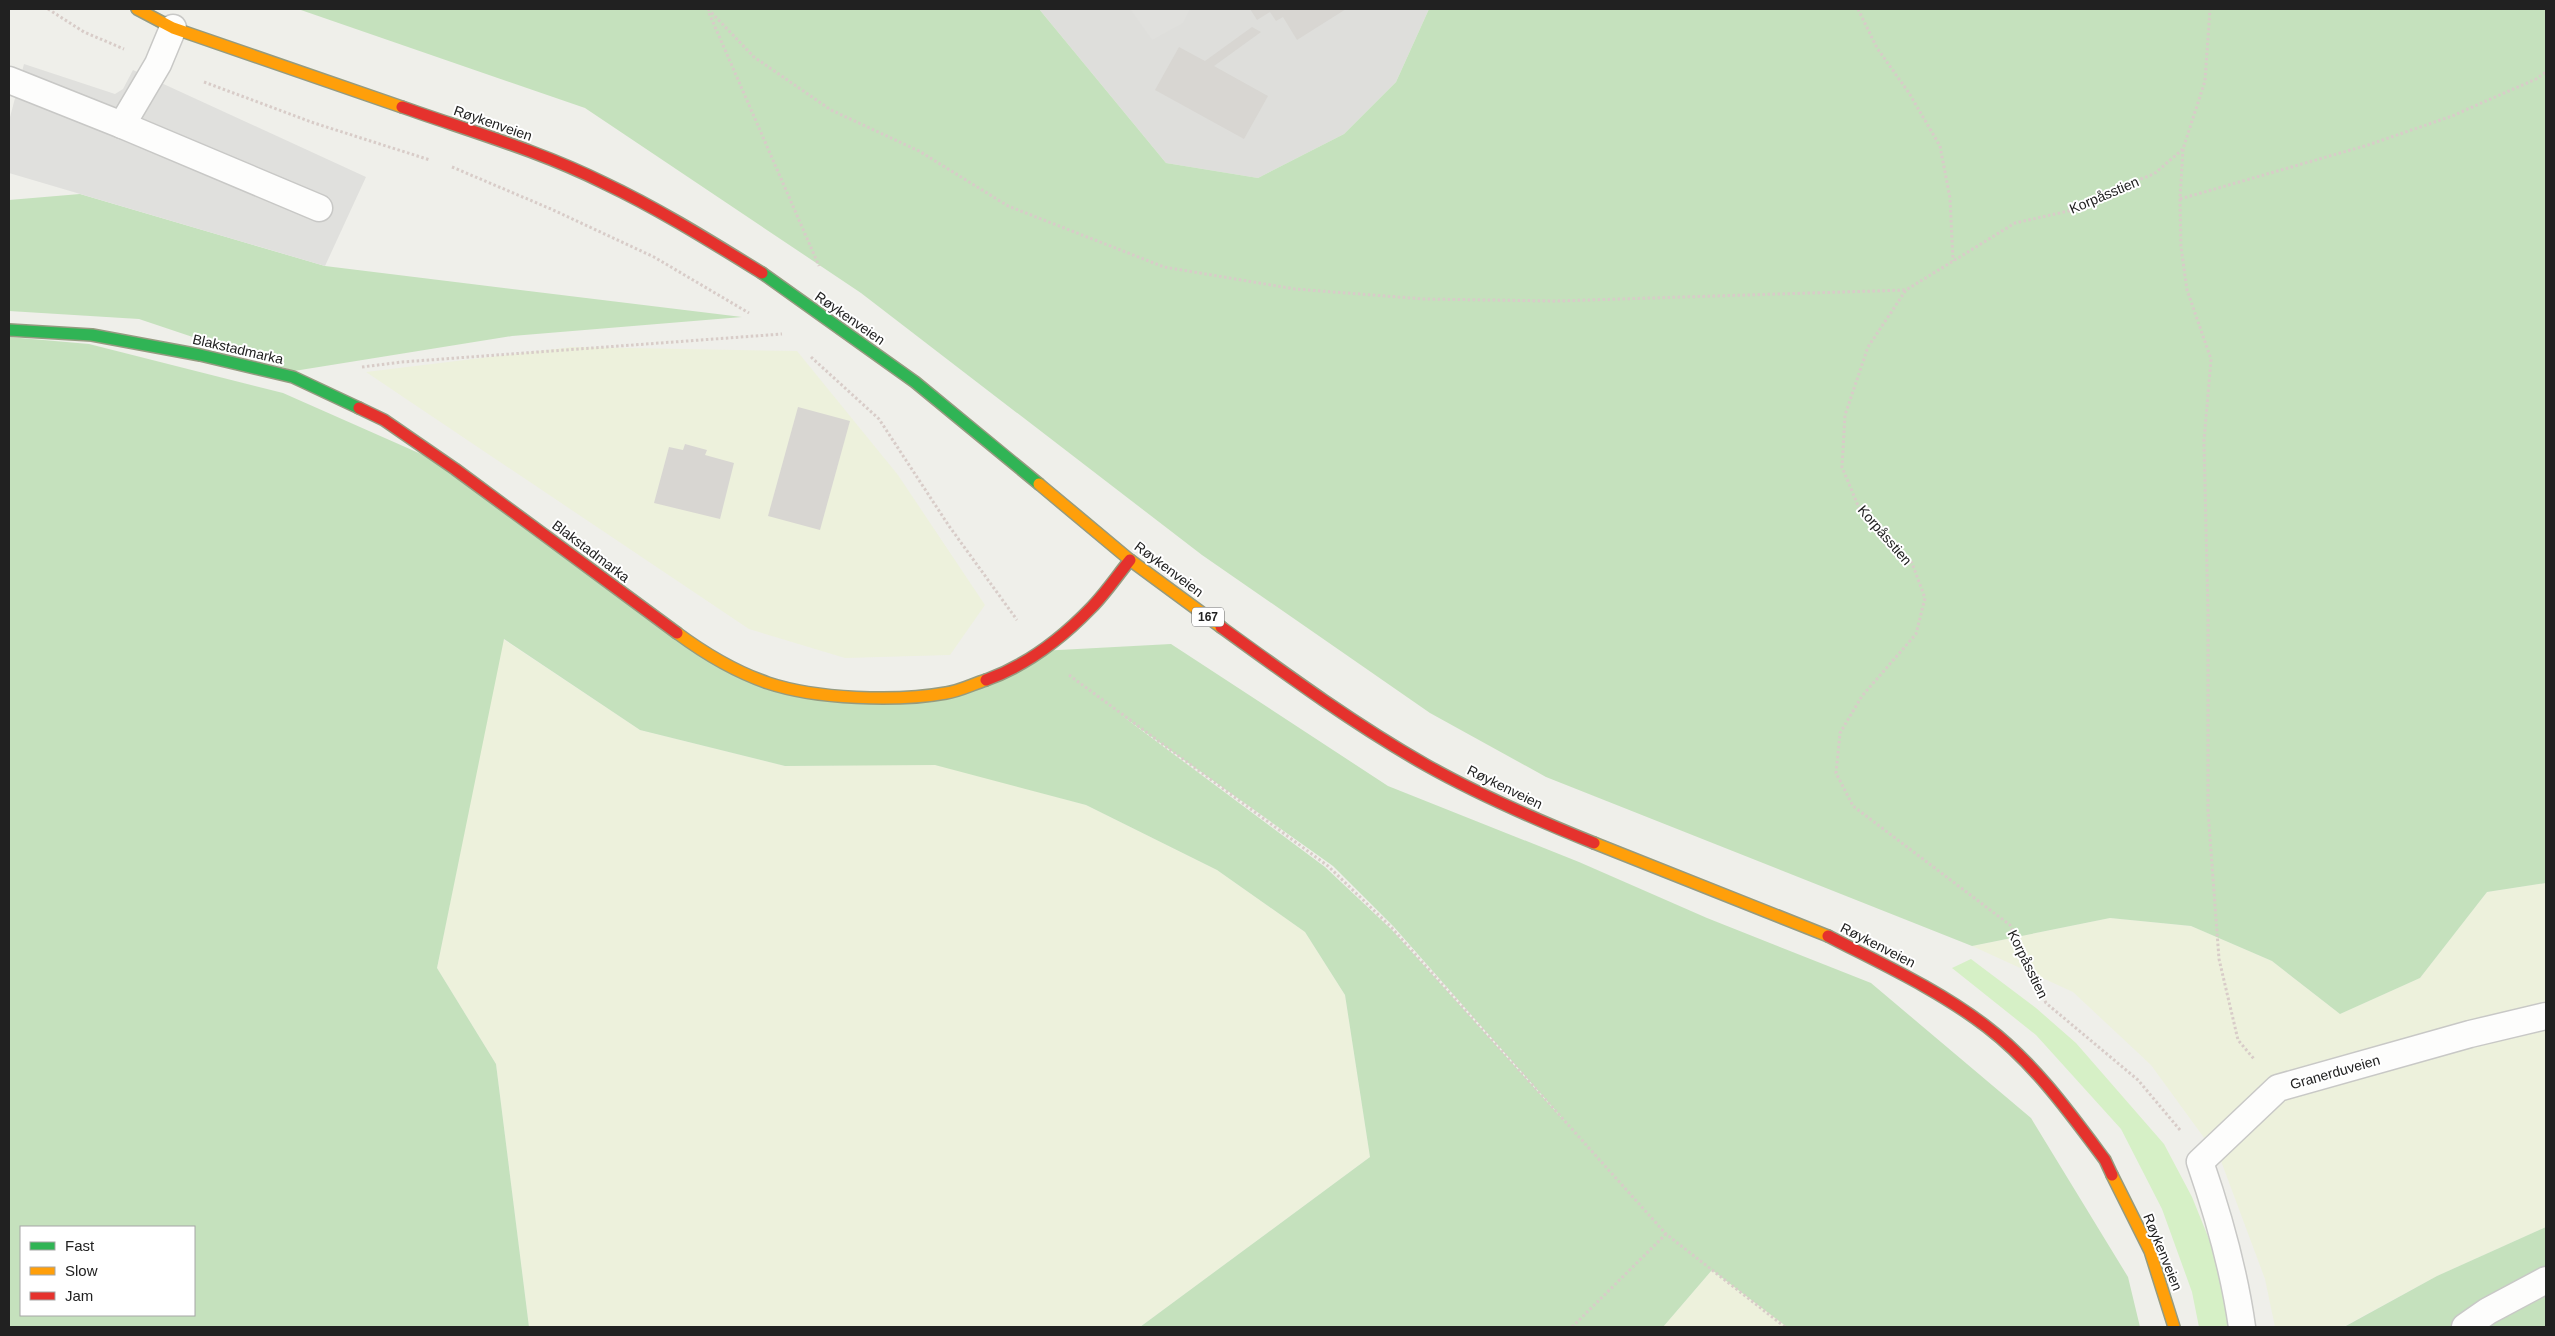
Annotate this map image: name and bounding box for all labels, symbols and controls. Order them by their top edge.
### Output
street label: Røykenveien [452,102,534,144]
street label: Korpåsstien [2067,173,2141,217]
street label: Røykenveien [812,288,888,348]
street label: Blakstadmarka [191,331,285,367]
street label: Korpåsstien [1855,502,1915,568]
street label: Blakstadmarka [549,517,633,585]
street label: Røykenveien [1132,538,1206,600]
road number: 167 [1192,608,1224,626]
street label: Røykenveien [1465,762,1545,812]
street label: Røykenveien [1838,919,1918,971]
street label: Korpåsstien [2005,927,2051,1001]
street label: Granerduveien [2288,1052,2382,1092]
street label: Røykenveien [2140,1211,2186,1293]
legend [20,1226,195,1316]
text: Fast [65,1237,95,1254]
text: Slow [65,1262,98,1279]
text: Jam [65,1287,93,1304]

